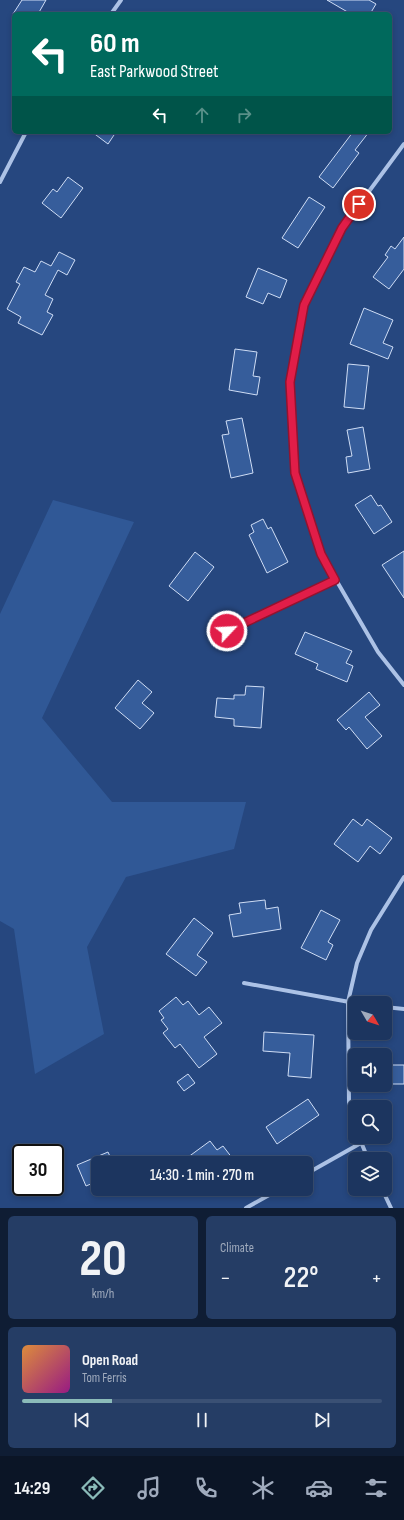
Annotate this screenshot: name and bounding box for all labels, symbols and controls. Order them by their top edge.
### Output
text: 60 m [90,27,139,60]
icon: left [24,28,76,80]
text: East Parkwood Street [90,61,219,82]
icon: left [149,104,171,126]
icon: ahead [191,104,213,126]
icon: right [233,104,255,126]
pin [342,187,376,221]
icon: arrive [348,193,370,215]
position arrow [206,610,248,652]
north arrow [348,996,392,1040]
map controls [348,996,392,1196]
button: sound [348,1048,392,1092]
button: search [348,1100,392,1144]
speed limit sign: 30 [12,1144,64,1196]
button: layers [348,1152,392,1196]
text: 14:30 · 1 min · 270 m [150,1166,254,1185]
text: 20 [79,1228,127,1291]
text: Climate [220,1240,254,1256]
text: 22° [284,1260,318,1296]
text: − [220,1265,231,1292]
text: + [371,1265,382,1292]
text: km/h [92,1286,114,1302]
text: Open Road [82,1351,138,1370]
text: Tom Ferris [82,1370,127,1386]
icon: previous [71,1409,93,1431]
icon: pause [191,1409,213,1431]
icon: next [311,1409,333,1431]
icon: directions [79,1474,107,1502]
icon: music [135,1474,163,1502]
icon: phone [192,1474,220,1502]
icon: climate [249,1474,277,1502]
icon: car [305,1474,333,1502]
icon: filters [362,1474,390,1502]
text: 14:29 [14,1478,50,1499]

